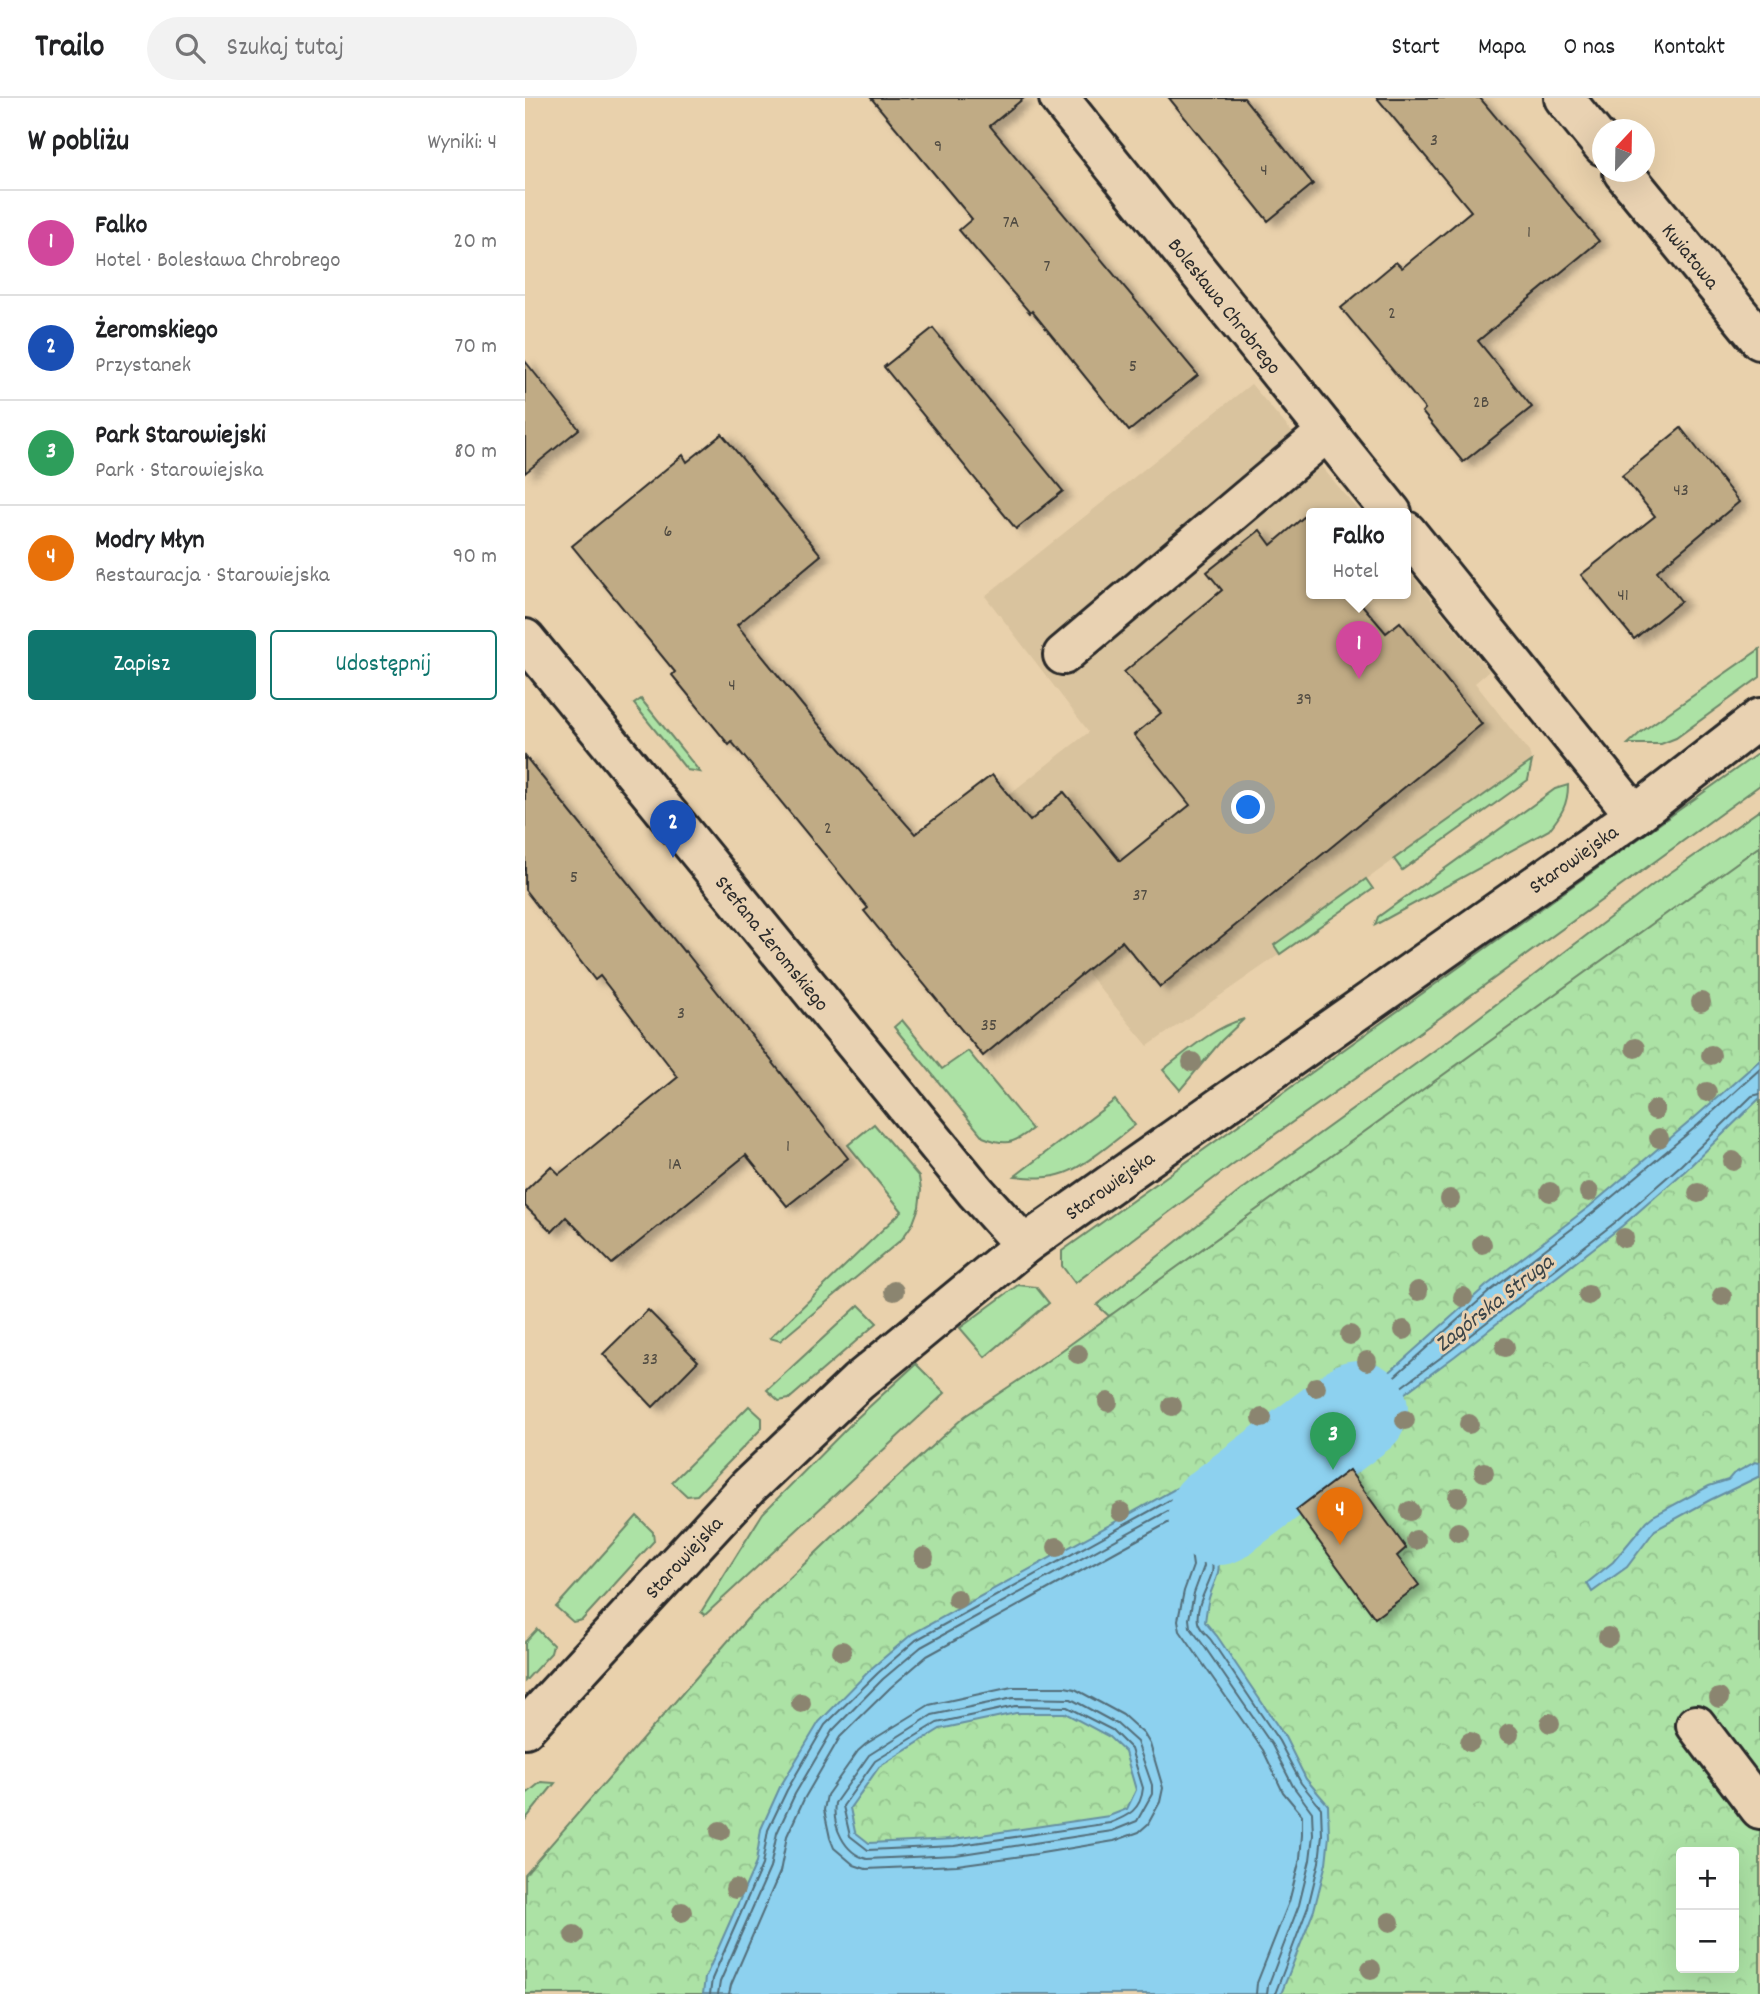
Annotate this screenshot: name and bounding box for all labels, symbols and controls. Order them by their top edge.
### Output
search box [147,17,637,80]
text: Trailo [35,25,105,72]
icon: search [171,29,209,67]
text: Szukaj tutaj [227,30,344,67]
text: Start [1391,31,1440,65]
text: Mapa [1478,31,1526,65]
text: O nas [1564,31,1615,65]
text: Kontakt [1653,31,1725,65]
north arrow [1592,119,1655,182]
text: W pobliżu [28,122,129,165]
text: Wyniki: 4 [427,127,497,160]
house number: 3 [1430,129,1438,154]
house number: 9 [934,135,942,160]
house number: 4 [1260,159,1268,184]
text: Falko [95,208,147,245]
house number: 7A [1003,211,1020,236]
street label: Kwiatowa [1653,218,1726,298]
house number: 1 [1527,221,1531,246]
text: 1 [48,226,54,259]
text: 20 m [453,226,497,259]
street label: Bolesława Chrobrego [1159,233,1287,382]
text: Hotel · Bolesława Chrobrego [95,245,340,278]
house number: 7 [1044,255,1051,280]
house number: 2 [1388,302,1396,327]
text: Żeromskiego [95,313,218,350]
text: 2 [46,331,56,364]
text: 70 m [455,331,497,364]
text: Przystanek [95,350,191,383]
house number: 5 [1129,355,1137,380]
house number: 2B [1473,391,1489,416]
text: Park Starowiejski [95,418,266,455]
text: 3 [46,436,56,469]
text: 80 m [454,436,497,469]
text: Park · Starowiejska [95,455,263,488]
house number: 43 [1673,479,1689,504]
popup [1306,508,1411,599]
text: Falko [1332,519,1385,556]
house number: 6 [664,520,672,545]
text: Modry Młyn [95,523,205,560]
text: 4 [46,541,56,574]
text: 90 m [453,541,497,574]
text: Hotel [1332,556,1378,589]
text: Restauracja · Starowiejska [95,560,330,593]
house number: 41 [1617,584,1629,609]
pin: 1 [1336,621,1382,679]
button: Zapisz [28,630,256,700]
button: Udostępnij [270,630,497,700]
house number: 4 [728,674,736,699]
house number: 39 [1296,688,1312,713]
your location [1231,790,1265,824]
pin: 2 [650,800,696,858]
house number: 2 [824,817,832,842]
street label: Starowiejska [1524,818,1627,903]
house number: 5 [570,866,578,891]
street label: Stefana Żeromskiego [706,870,835,1019]
house number: 37 [1133,884,1148,909]
house number: 3 [677,1002,685,1027]
house number: 35 [981,1014,997,1039]
house number: 1 [786,1135,790,1160]
street label: Starowiejska [1060,1145,1163,1229]
house number: 1A [668,1153,682,1178]
water label: Zagórska Struga [1429,1247,1563,1362]
house number: 33 [642,1348,658,1373]
pin: 3 [1310,1412,1356,1470]
pin: 4 [1317,1487,1363,1545]
street label: Starowiejska [639,1510,732,1607]
map controls [1676,1847,1739,1973]
button: + [1676,1847,1739,1910]
button: − [1676,1910,1739,1973]

